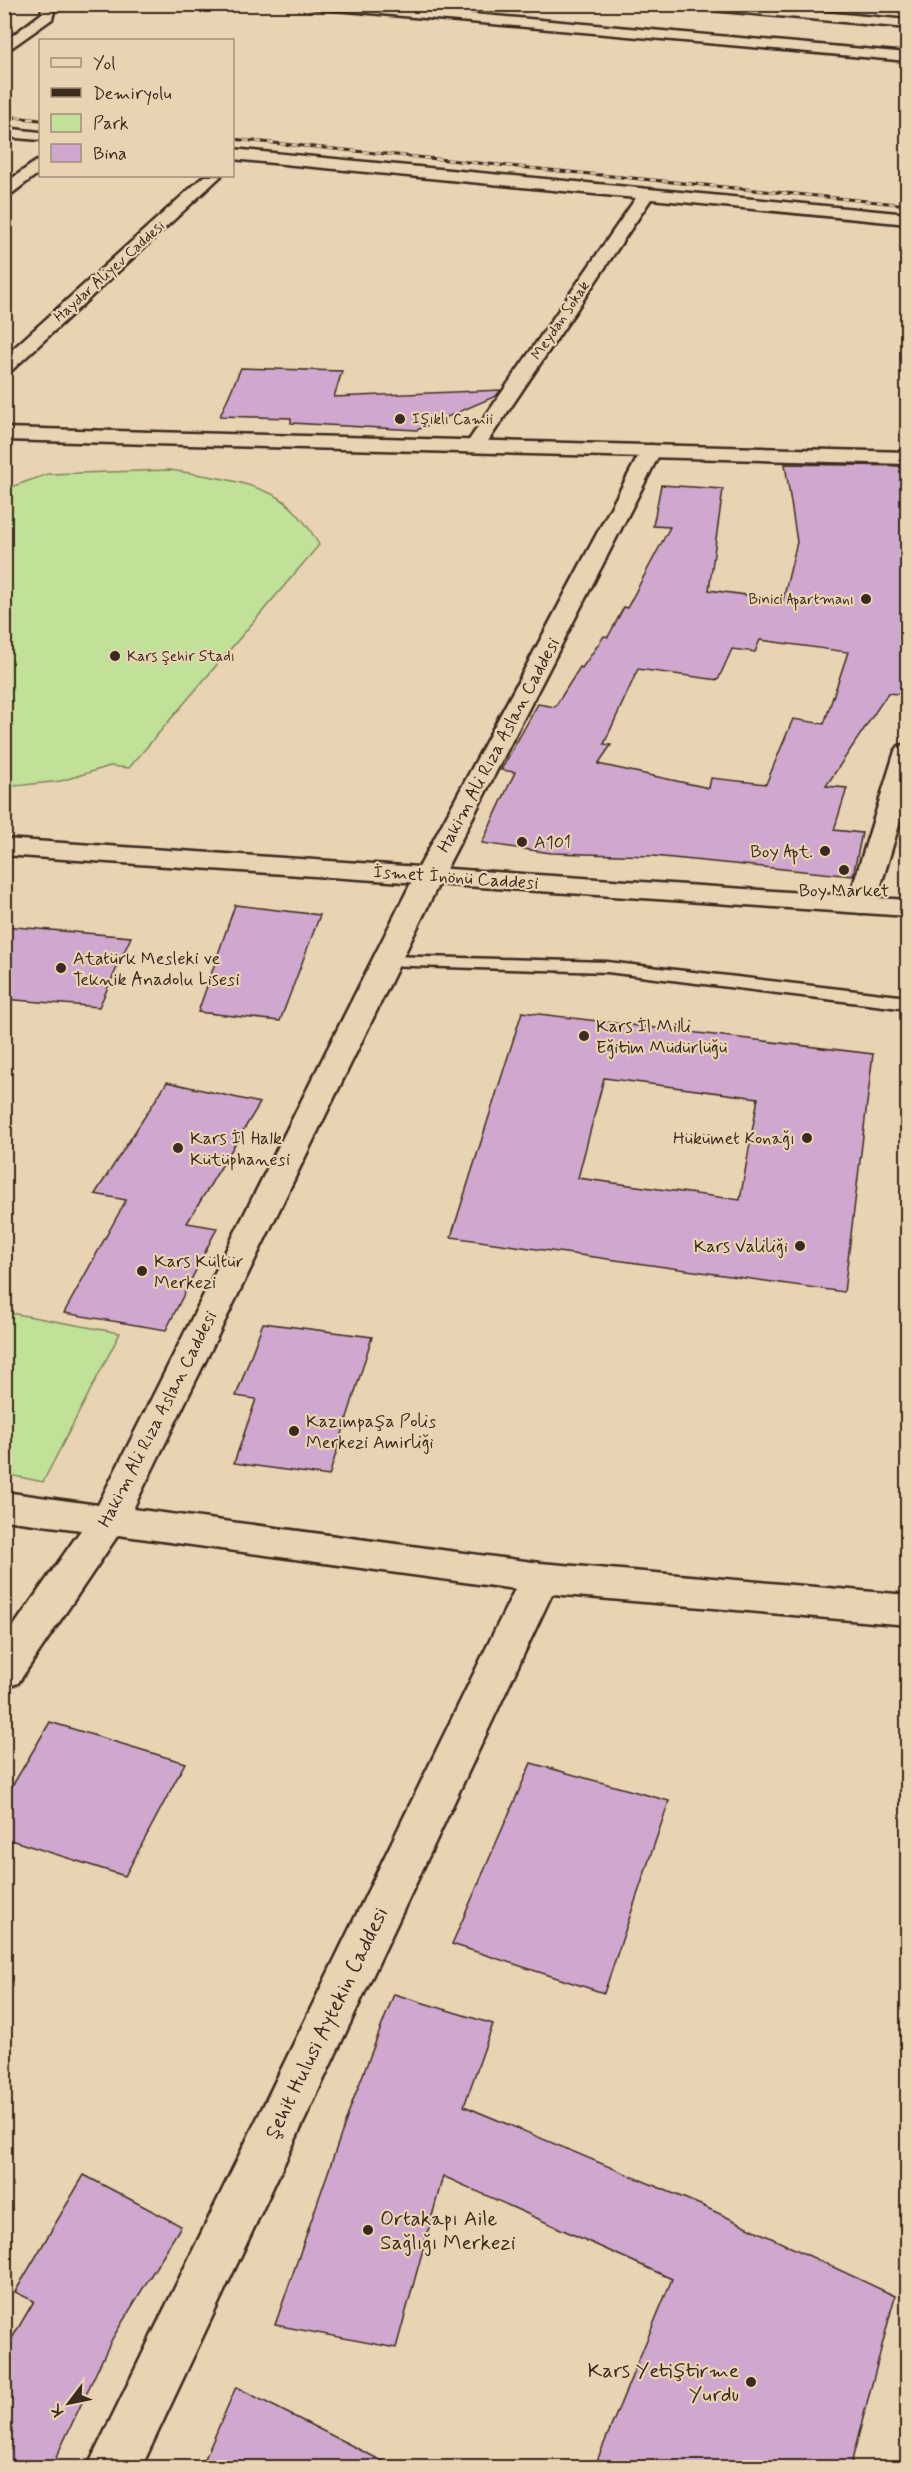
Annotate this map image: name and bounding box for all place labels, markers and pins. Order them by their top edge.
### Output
place label: Işıklı Camii [412,410,493,430]
marker: Işıklı Camii [393,412,407,426]
place label: Binici Apartmanı [749,590,854,611]
marker: Binici Apartmanı [859,592,873,606]
place label: Kars Şehir Stadı [127,647,235,667]
marker: Kars Şehir Stadı [108,649,122,663]
place label: A101 [534,831,571,855]
marker: A101 [515,835,529,849]
place label: Boy Apt. [750,840,813,865]
marker: Boy Apt. [818,844,832,858]
marker: Boy Market [837,863,851,877]
place label: Boy Market [799,879,889,903]
place label: Atatürk Mesleki ve Teknik Anadolu Lisesi [73,947,240,992]
marker: Atatürk Mesleki ve Teknik Anadolu Lisesi [54,961,68,975]
place label: Kars İl Milli Eğitim Müdürlüğü [596,1015,727,1060]
marker: Kars İl Milli Eğitim Müdürlüğü [577,1029,591,1043]
place label: Kars İl Halk Kütüphanesi [190,1127,290,1172]
place label: Hükümet Konağı [673,1127,795,1151]
marker: Hükümet Konağı [800,1131,814,1145]
marker: Kars İl Halk Kütüphanesi [171,1141,185,1155]
place label: Kars Valiliği [694,1235,788,1259]
marker: Kars Valiliği [793,1239,807,1253]
place label: Kars Kültür Merkezi [154,1250,244,1295]
marker: Kars Kültür Merkezi [135,1264,149,1278]
place label: Kazımpaşa Polis Merkezi Amirliği [306,1410,436,1455]
marker: Kazımpaşa Polis Merkezi Amirliği [287,1424,301,1438]
place label: Ortakapı Aile Sağlığı Merkezi [380,2205,516,2257]
marker: Ortakapı Aile Sağlığı Merkezi [361,2223,375,2237]
place label: Kars Yetiştirme Yurdu [588,2357,739,2409]
marker: Kars Yetiştirme Yurdu [744,2375,758,2389]

